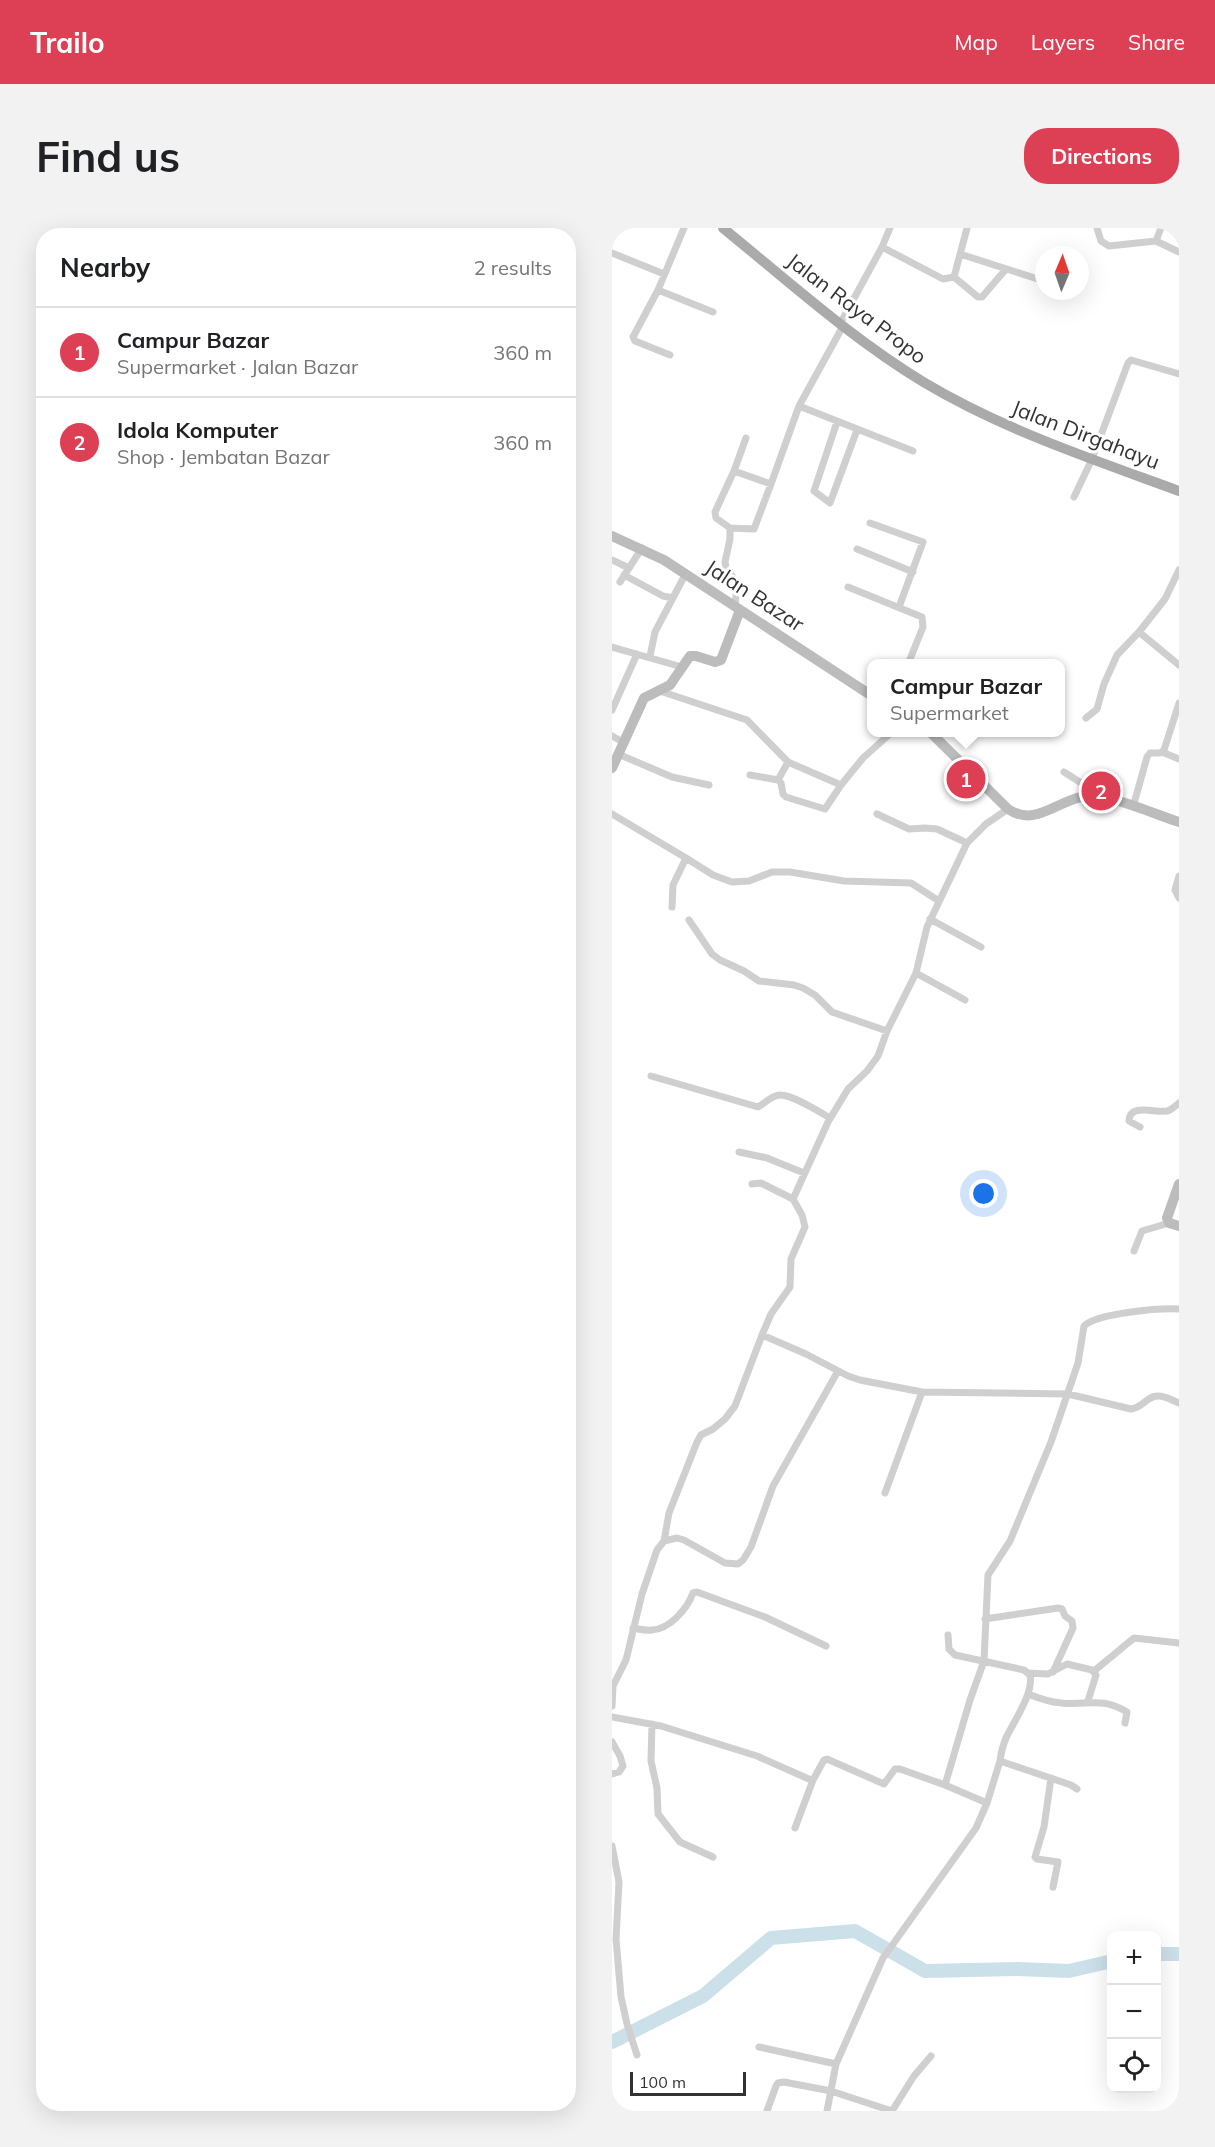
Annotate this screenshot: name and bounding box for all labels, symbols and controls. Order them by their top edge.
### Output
text: Trailo [30,25,105,60]
text: Map [955,29,998,55]
text: Layers [1031,29,1095,55]
text: Share [1128,29,1185,55]
button: Directions [1024,128,1179,184]
text: Find us [36,130,180,183]
north arrow [1035,246,1089,300]
street label: Jalan Raya Propo [782,247,932,369]
text: Nearby [60,251,150,284]
text: 2 results [474,255,552,280]
text: Campur Bazar [117,326,269,354]
text: 1 [74,340,86,365]
text: 360 m [493,340,552,365]
text: Supermarket · Jalan Bazar [117,354,358,379]
street label: Jalan Dirgahayu [1008,394,1164,474]
text: Idola Komputer [117,416,278,444]
text: 2 [74,430,86,455]
text: 360 m [493,430,552,455]
text: Shop · Jembatan Bazar [117,444,330,469]
street label: Jalan Bazar [701,553,810,637]
popup [867,659,1065,737]
text: Campur Bazar [890,672,1042,700]
text: Supermarket [890,700,1009,725]
pin: 1 [946,756,986,802]
pin: 2 [1082,768,1120,814]
your location [969,1179,998,1208]
map controls [1107,1931,1161,2093]
button: + [1107,1931,1161,1985]
button: − [1107,1985,1161,2039]
button: locate [1107,2039,1161,2093]
scale bar [630,2069,746,2096]
text: 100 m [639,2072,686,2092]

